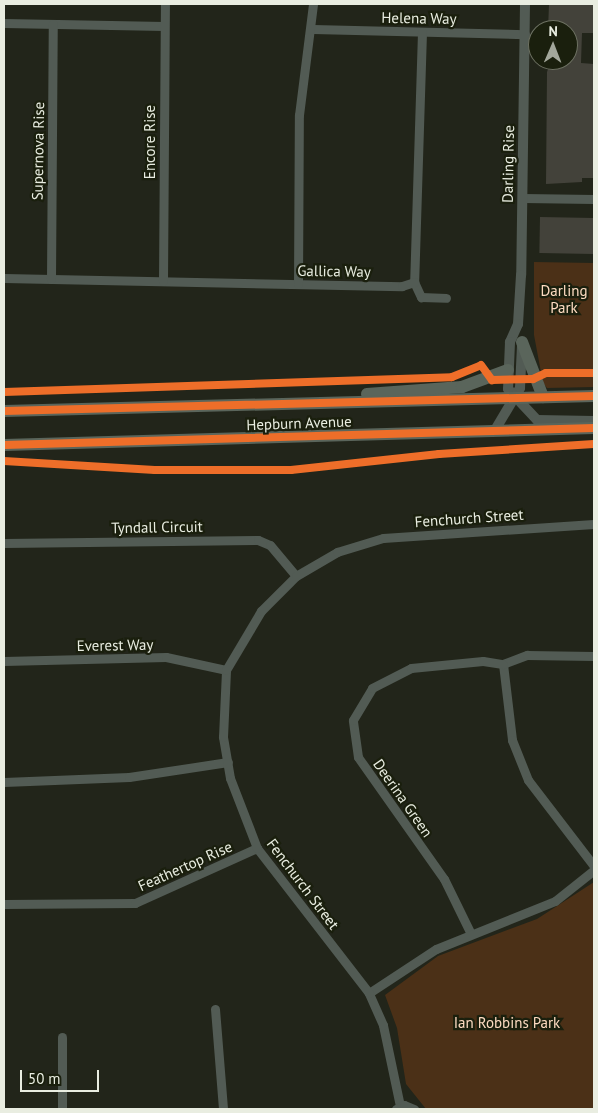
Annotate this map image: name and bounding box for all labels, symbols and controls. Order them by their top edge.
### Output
street label: Helena Way [381,8,457,28]
north arrow [528,20,578,70]
text: N [548,22,558,40]
street label: Supernova Rise [28,102,48,200]
street label: Encore Rise [141,105,159,179]
street label: Darling Rise [498,125,518,203]
street label: Gallica Way [297,261,371,281]
park label: Darling Park [540,281,588,316]
street label: Hepburn Avenue [246,412,352,434]
street label: Fenchurch Street [414,505,524,531]
street label: Tyndall Circuit [111,517,203,537]
street label: Everest Way [76,635,154,655]
street label: Deerina Green [369,755,437,841]
street label: Fenchurch Street [263,835,343,933]
street label: Feathertop Rise [135,837,235,895]
park label: Ian Robbins Park [454,1014,560,1032]
scale bar [22,1060,101,1092]
text: 50 m [28,1069,61,1088]

